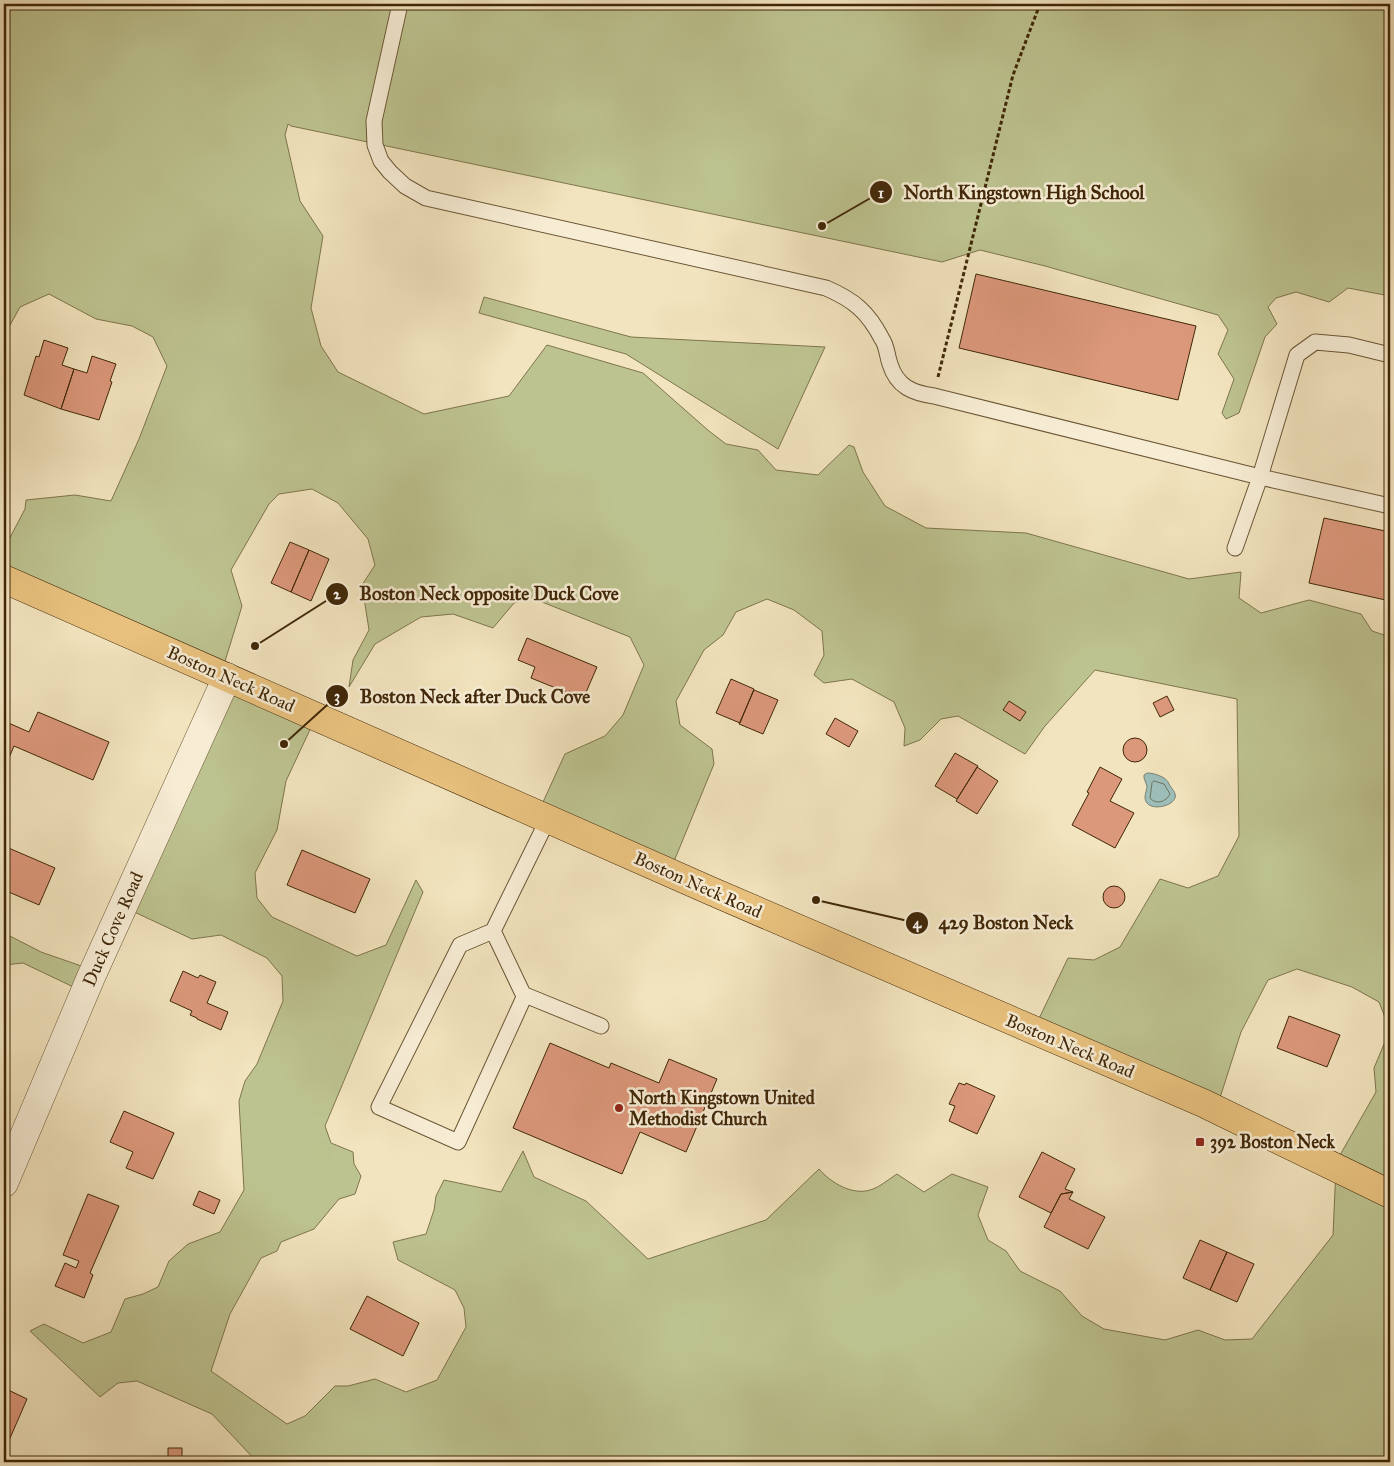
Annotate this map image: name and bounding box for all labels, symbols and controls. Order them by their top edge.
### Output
callout: North Kingstown High School [868,175,1154,209]
text: North Kingstown High School [904,181,1145,205]
text: 1 [878,184,884,202]
callout: Boston Neck opposite Duck Cove [324,577,629,611]
text: Boston Neck opposite Duck Cove [359,582,619,606]
text: 2 [333,585,341,603]
street label: Boston Neck Road [164,641,298,717]
callout: Boston Neck after Duck Cove [325,679,600,713]
text: Boston Neck after Duck Cove [360,685,590,708]
text: 3 [334,687,340,706]
street label: Boston Neck Road [631,847,765,923]
street label: Duck Cove Road [78,868,148,990]
callout: 429 Boston Neck [904,906,1084,940]
text: 429 Boston Neck [939,911,1075,935]
text: 4 [913,914,922,933]
street label: Boston Neck Road [1002,1009,1138,1083]
place label: North Kingstown United Methodist Church [629,1087,816,1130]
marker: North Kingstown United Methodist Church [613,1102,625,1114]
place label: 392 Boston Neck [1210,1131,1336,1154]
marker: 392 Boston Neck [1194,1136,1206,1148]

